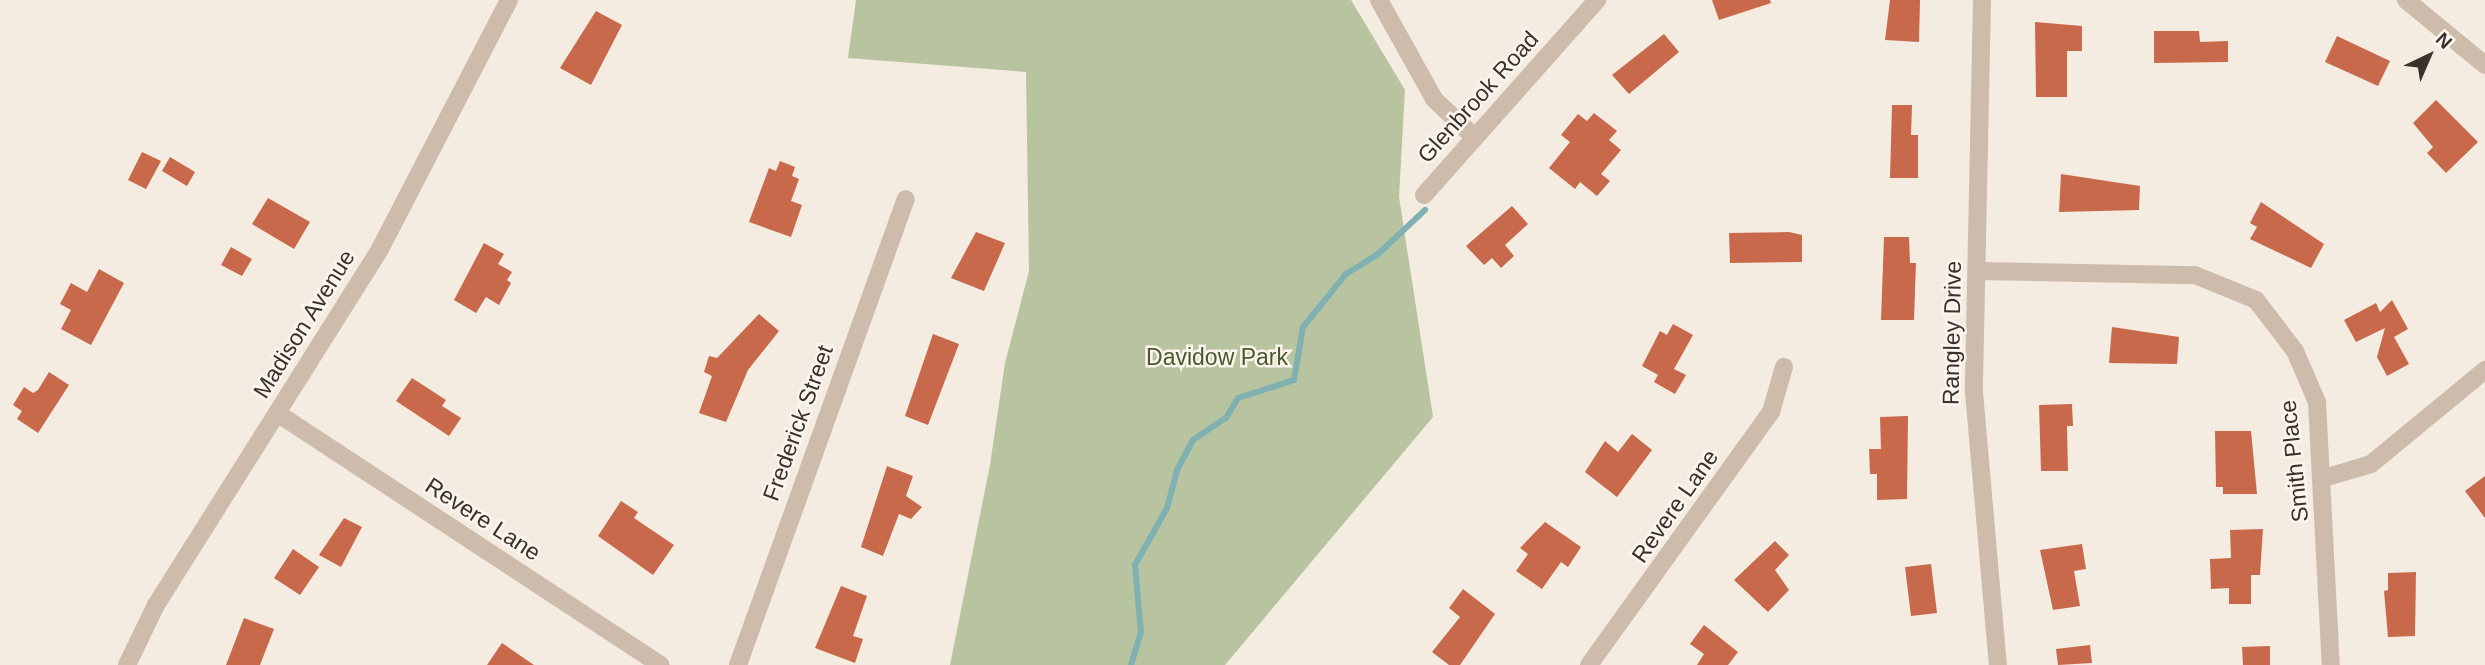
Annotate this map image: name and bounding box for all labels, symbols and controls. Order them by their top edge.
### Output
north arrow [2394,21,2464,91]
street label: Glenbrook Road [1412,26,1544,168]
text: N [2432,28,2456,53]
street label: Madison Avenue [247,244,361,404]
street label: Rangley Drive [1937,261,1967,405]
street label: Frederick Street [757,341,839,505]
park label: Davidow Park [1146,343,1288,371]
street label: Smith Place [2274,399,2314,523]
street label: Revere Lane [1626,444,1724,568]
street label: Revere Lane [420,472,546,566]

